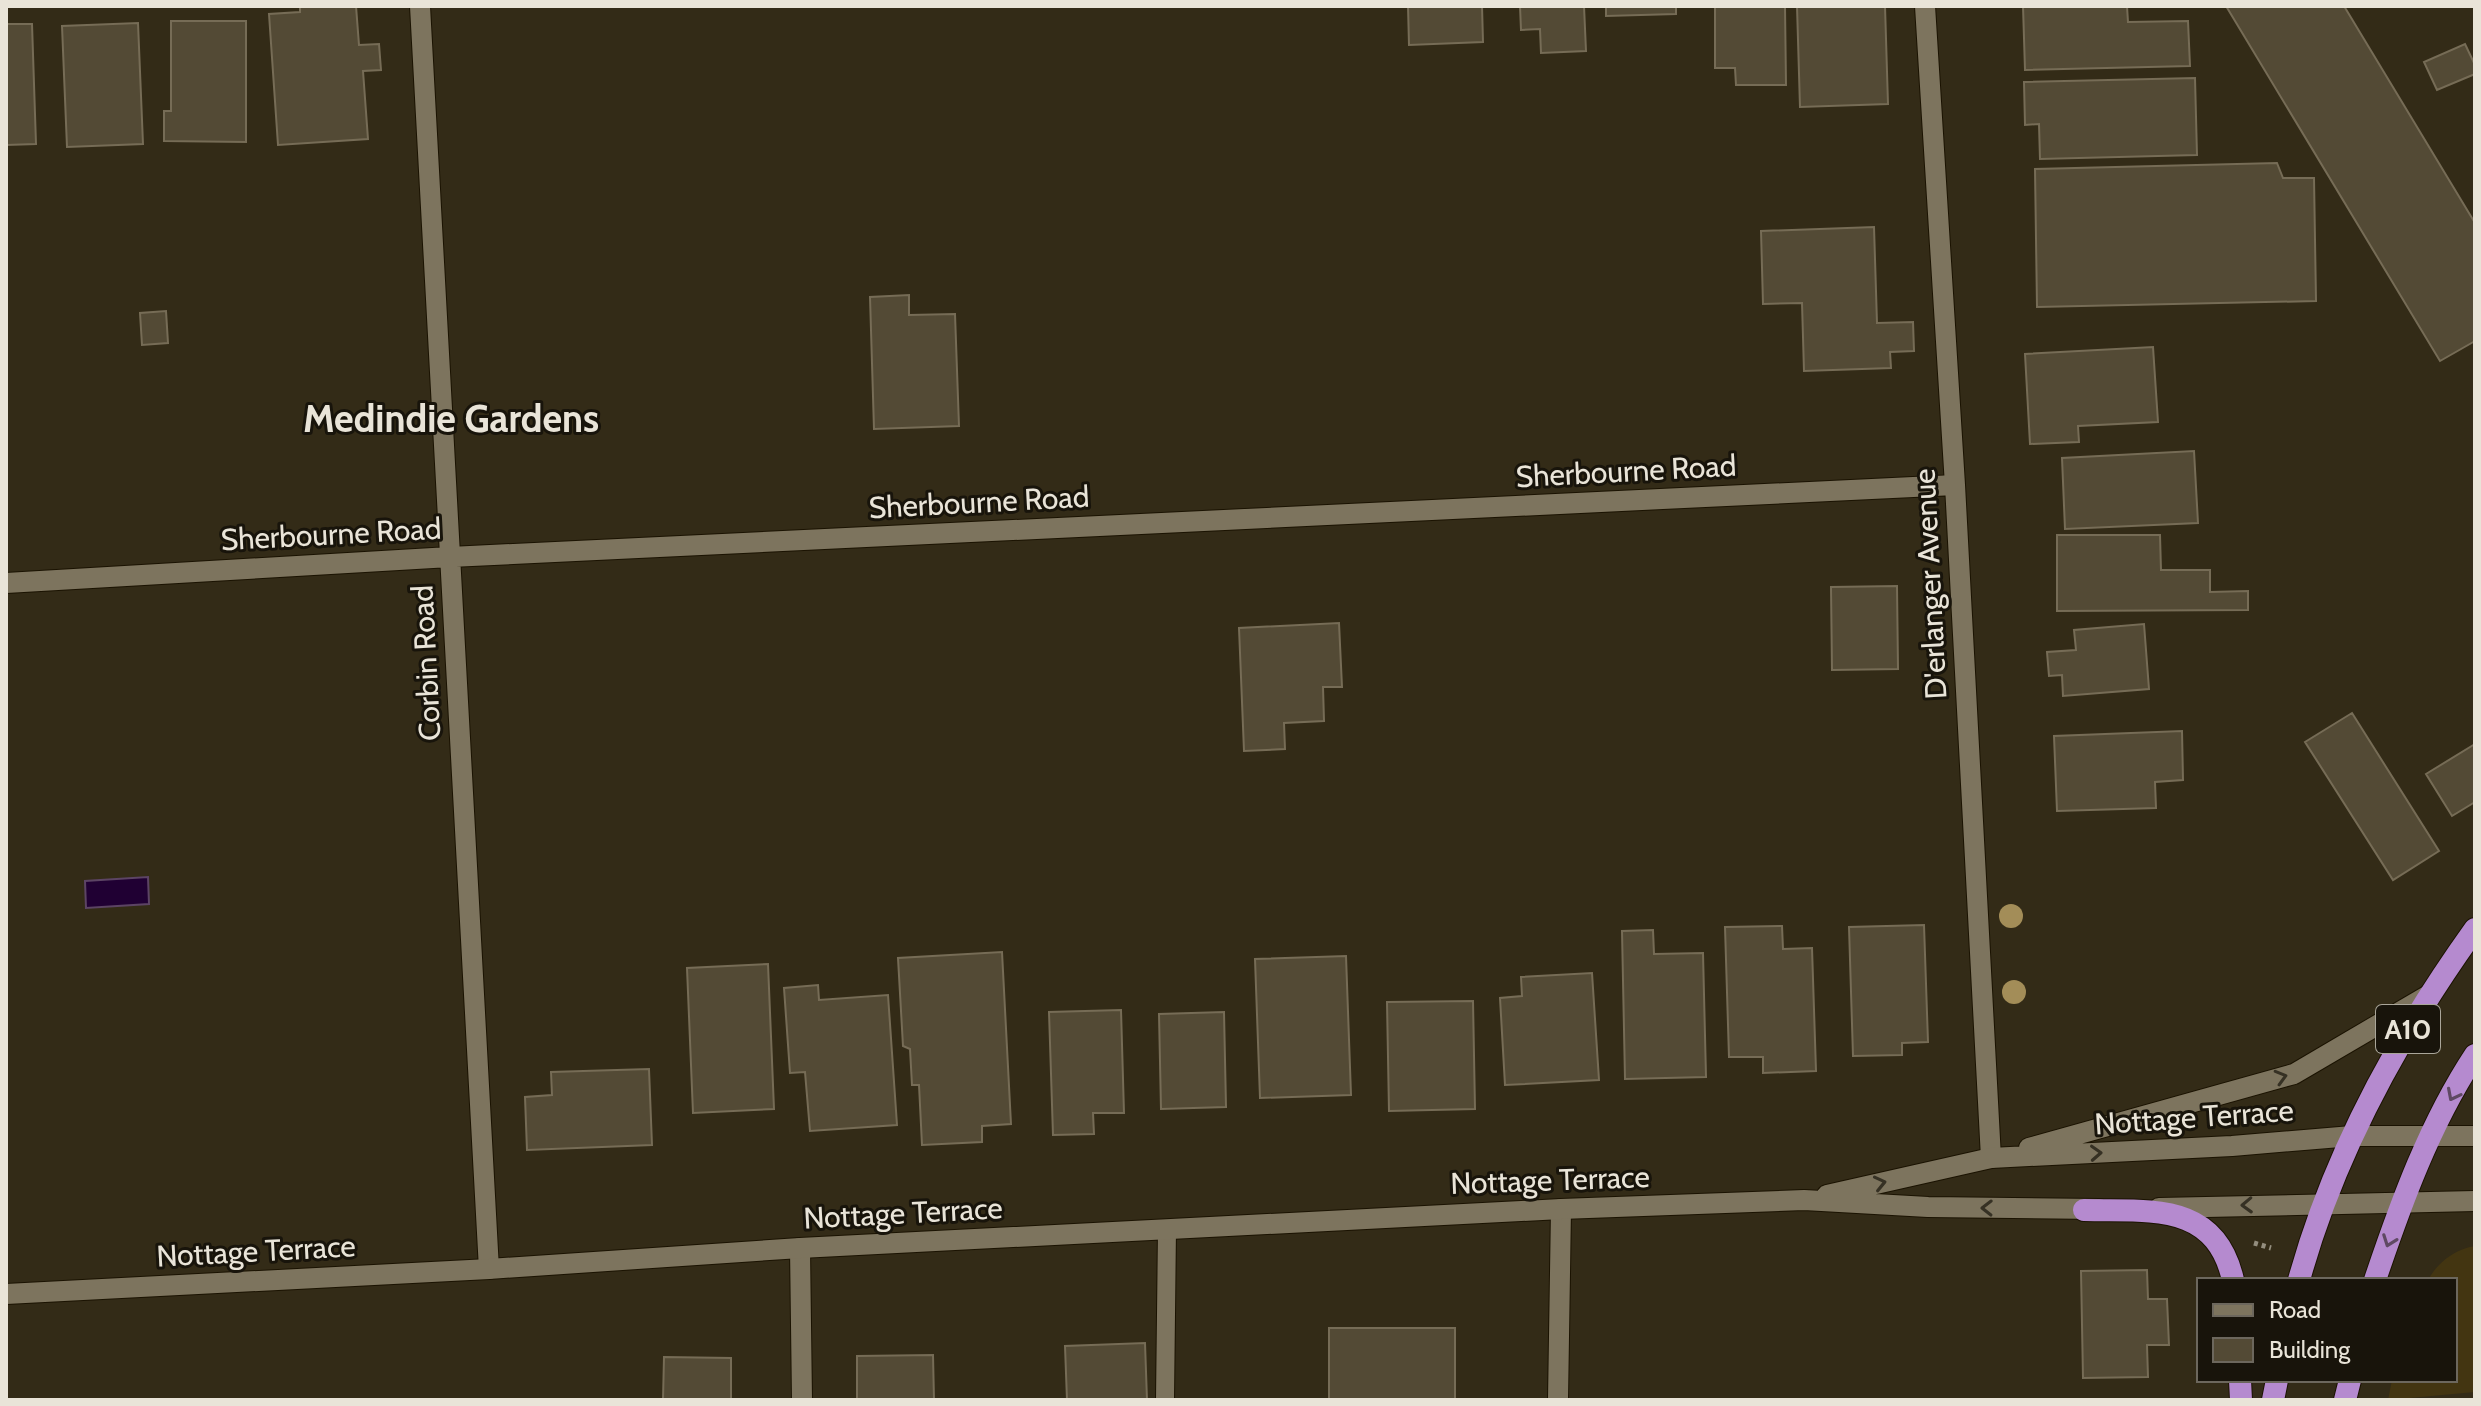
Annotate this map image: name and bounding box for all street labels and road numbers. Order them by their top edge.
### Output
street label: Sherbourne Road [1515,447,1737,495]
street label: D'erlanger Avenue [1905,468,1955,700]
street label: Sherbourne Road [868,478,1090,526]
street label: Sherbourne Road [220,510,442,558]
street label: Corbin Road [403,584,449,742]
road number: A10 [2376,1005,2440,1053]
street label: Nottage Terrace [2093,1092,2295,1142]
street label: Nottage Terrace [1450,1158,1650,1202]
street label: Nottage Terrace [802,1189,1004,1237]
street label: Nottage Terrace [155,1227,357,1275]

